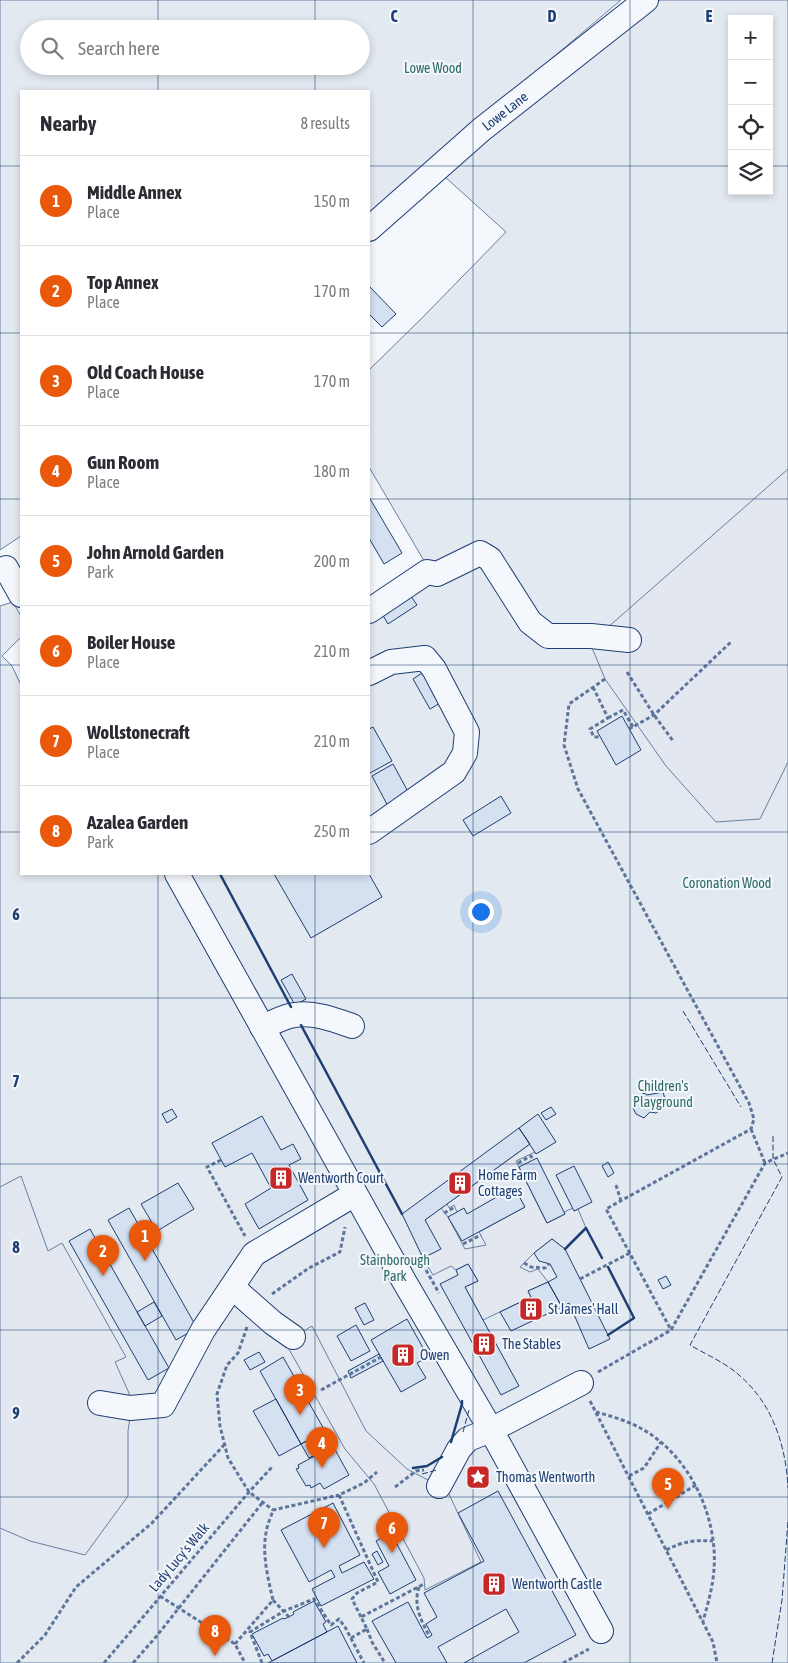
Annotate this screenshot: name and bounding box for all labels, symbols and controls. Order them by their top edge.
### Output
text: C [390,7,398,25]
text: D [548,7,557,25]
text: E [706,7,713,25]
map controls [728,15,773,195]
button: + [728,15,773,60]
search box [20,20,370,75]
icon: search [38,34,66,62]
text: Search here [78,37,160,59]
park label: Lowe Wood [404,60,462,76]
button: − [728,60,773,105]
street label: Lowe Lane [479,88,531,134]
button: locate [728,105,773,150]
text: Nearby [40,111,96,135]
text: 8 results [300,114,350,132]
button: layers [728,150,773,195]
text: Middle Annex [87,181,182,203]
text: 1 [52,192,60,210]
text: 150 m [314,192,350,210]
text: Place [87,203,120,221]
text: Top Annex [87,271,159,293]
text: 2 [52,282,60,300]
text: 170 m [314,282,350,300]
text: Place [87,293,120,311]
text: Old Coach House [87,361,204,383]
text: 3 [52,372,60,390]
text: 170 m [314,372,350,390]
text: Place [87,383,120,401]
text: Gun Room [87,451,159,473]
text: 4 [52,462,60,480]
text: 180 m [314,462,350,480]
text: Place [87,473,120,491]
text: John Arnold Garden [87,541,224,563]
text: 5 [52,552,60,570]
text: 200 m [314,552,350,570]
text: Park [87,563,114,581]
text: Boiler House [87,631,175,653]
text: 6 [52,642,60,660]
text: 210 m [314,642,350,660]
text: Place [87,653,120,671]
text: Wollstonecraft [87,721,190,743]
text: 7 [52,732,60,750]
text: 210 m [314,732,350,750]
text: Place [87,743,120,761]
text: Azalea Garden [87,811,188,833]
text: 8 [52,822,60,840]
text: 250 m [314,822,350,840]
text: Park [87,833,114,851]
park label: Coronation Wood [683,875,771,891]
your location [468,899,494,925]
text: 6 [12,905,20,923]
text: 7 [12,1072,20,1090]
park label: Children's Playground [633,1078,693,1110]
building icon: Wentworth Court [268,1165,294,1191]
place label: Home Farm Cottages [478,1167,537,1199]
place label: Wentworth Court [298,1170,384,1186]
building icon: Home Farm Cottages [447,1170,473,1196]
pin: 1 [129,1220,161,1261]
pin: 2 [87,1235,119,1276]
text: 8 [12,1238,20,1256]
park label: Stainborough Park [360,1252,430,1284]
building icon: St James' Hall [518,1296,544,1322]
place label: St James' Hall [548,1301,619,1317]
building icon: The Stables [471,1331,497,1357]
place label: The Stables [502,1336,561,1352]
building icon: Owen [390,1342,416,1368]
place label: Owen [420,1347,450,1363]
pin: 3 [284,1374,316,1415]
text: 9 [12,1404,20,1422]
pin: 4 [306,1427,338,1468]
place icon: Thomas Wentworth [465,1464,491,1490]
pin: 5 [652,1468,684,1509]
place label: Thomas Wentworth [496,1469,595,1485]
pin: 7 [308,1507,340,1548]
pin: 6 [376,1512,408,1553]
street label: Lady Lucy's Walk [146,1519,212,1595]
building icon: Wentworth Castle [481,1571,507,1597]
place label: Wentworth Castle [512,1576,602,1592]
pin: 8 [199,1615,231,1656]

